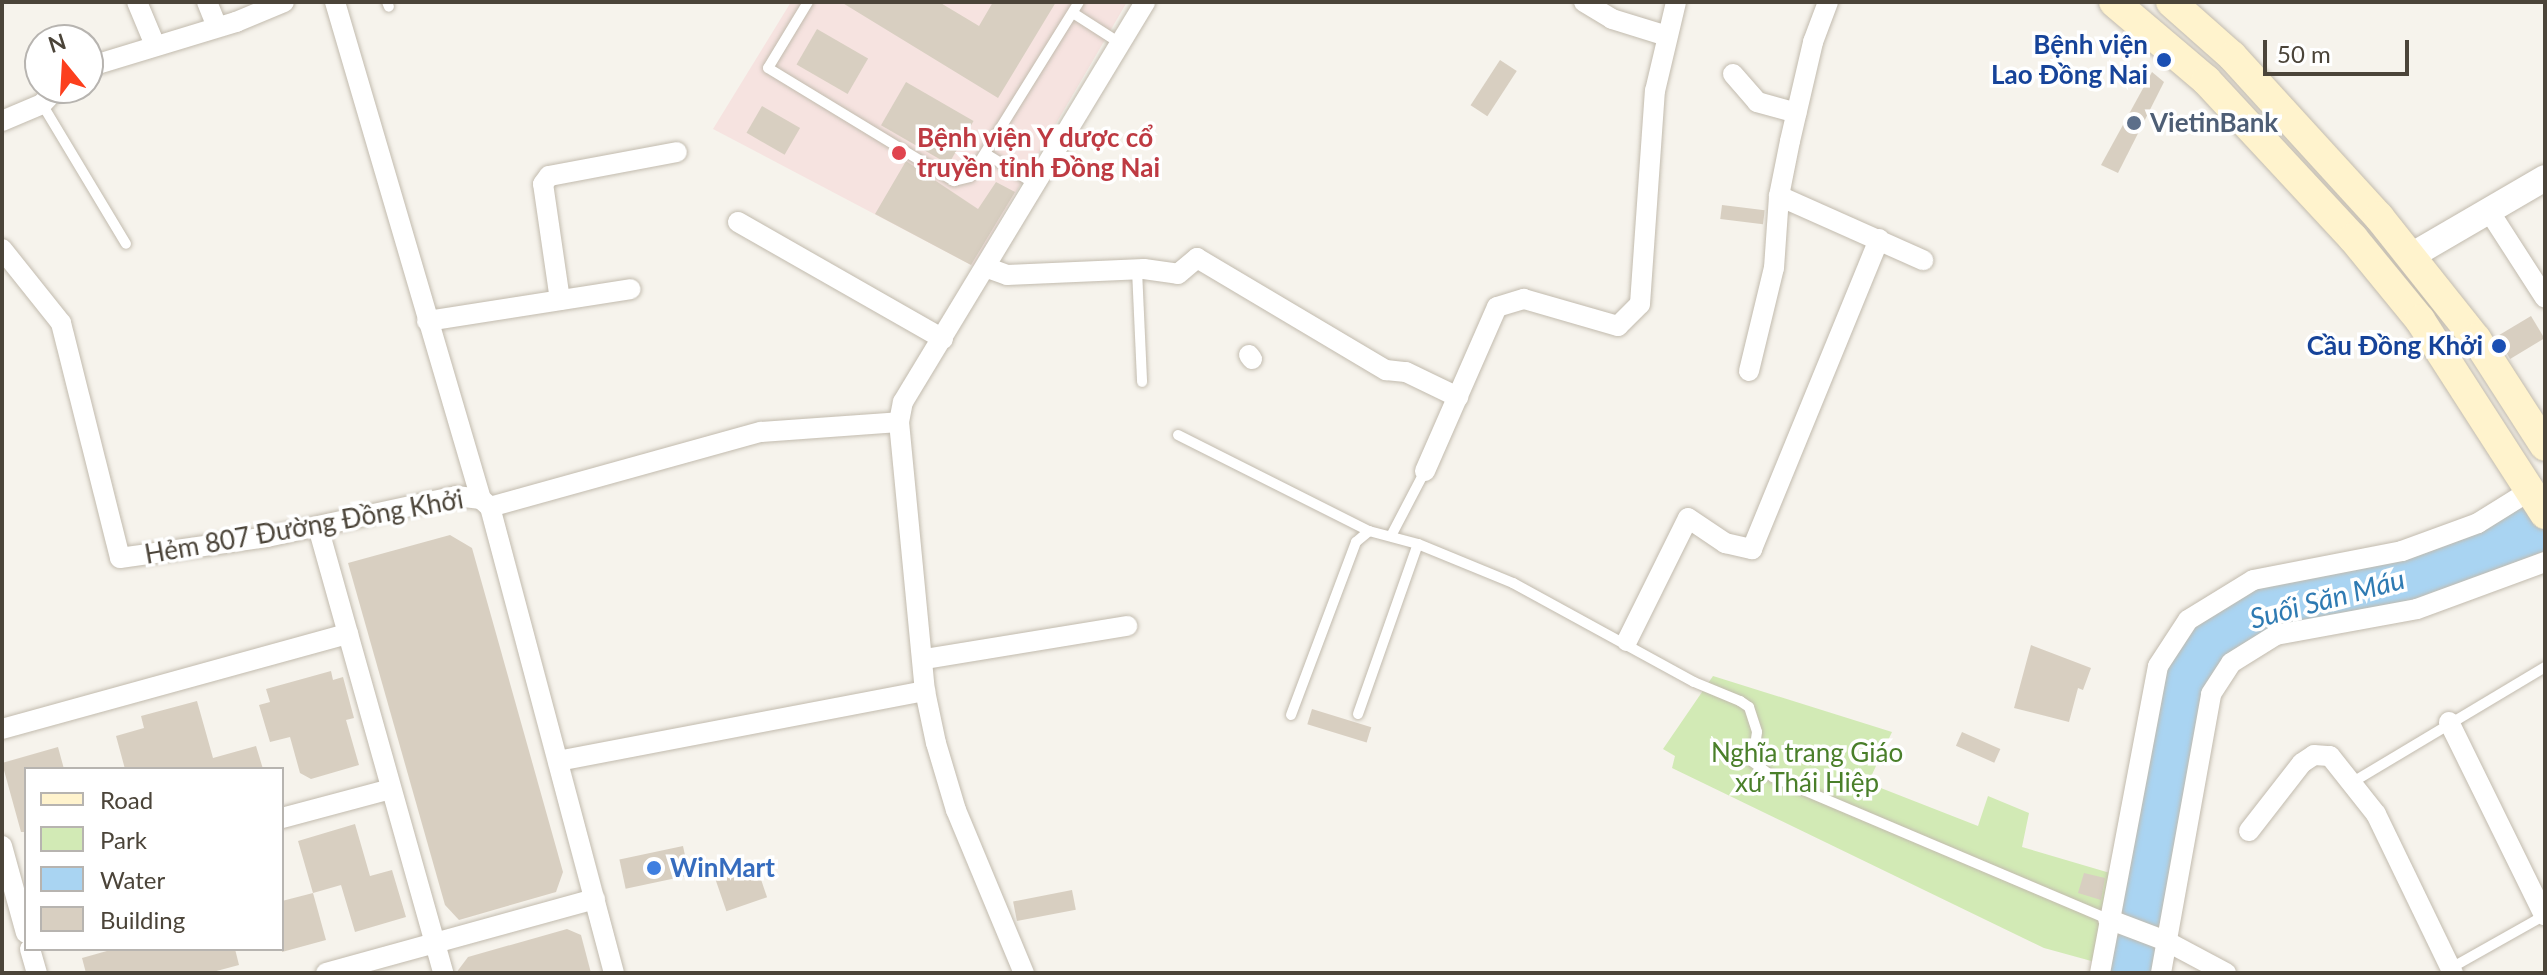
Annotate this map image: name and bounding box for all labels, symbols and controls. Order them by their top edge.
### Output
north arrow [24,24,104,104]
scale bar [2267,24,2413,74]
text: N [45,27,69,58]
place label: Bệnh viện Lao Đồng Nai [1991,29,2148,90]
text: 50 m [2277,39,2331,68]
marker: Bệnh viện Lao Đồng Nai [2155,51,2173,69]
place label: VietinBank [2150,107,2278,139]
marker: VietinBank [2125,114,2143,132]
place label: Bệnh viện Y dược cổ truyền tỉnh Đồng Nai [917,122,1160,184]
marker: Bệnh viện Y dược cổ truyền tỉnh Đồng Nai [888,142,910,164]
place label: Cầu Đồng Khởi [2307,330,2483,362]
marker: Cầu Đồng Khởi [2490,337,2508,355]
street label: Hẻm 807 Đường Đồng Khởi [142,484,466,570]
water label: Suối Săn Máu [2246,561,2408,635]
park label: Nghĩa trang Giáo xứ Thái Hiệp [1711,737,1903,798]
legend [24,767,284,951]
text: Road [100,785,153,814]
text: Park [100,825,147,854]
place label: WinMart [670,852,775,884]
marker: WinMart [645,859,663,877]
text: Water [100,865,165,894]
text: Building [100,905,185,934]

